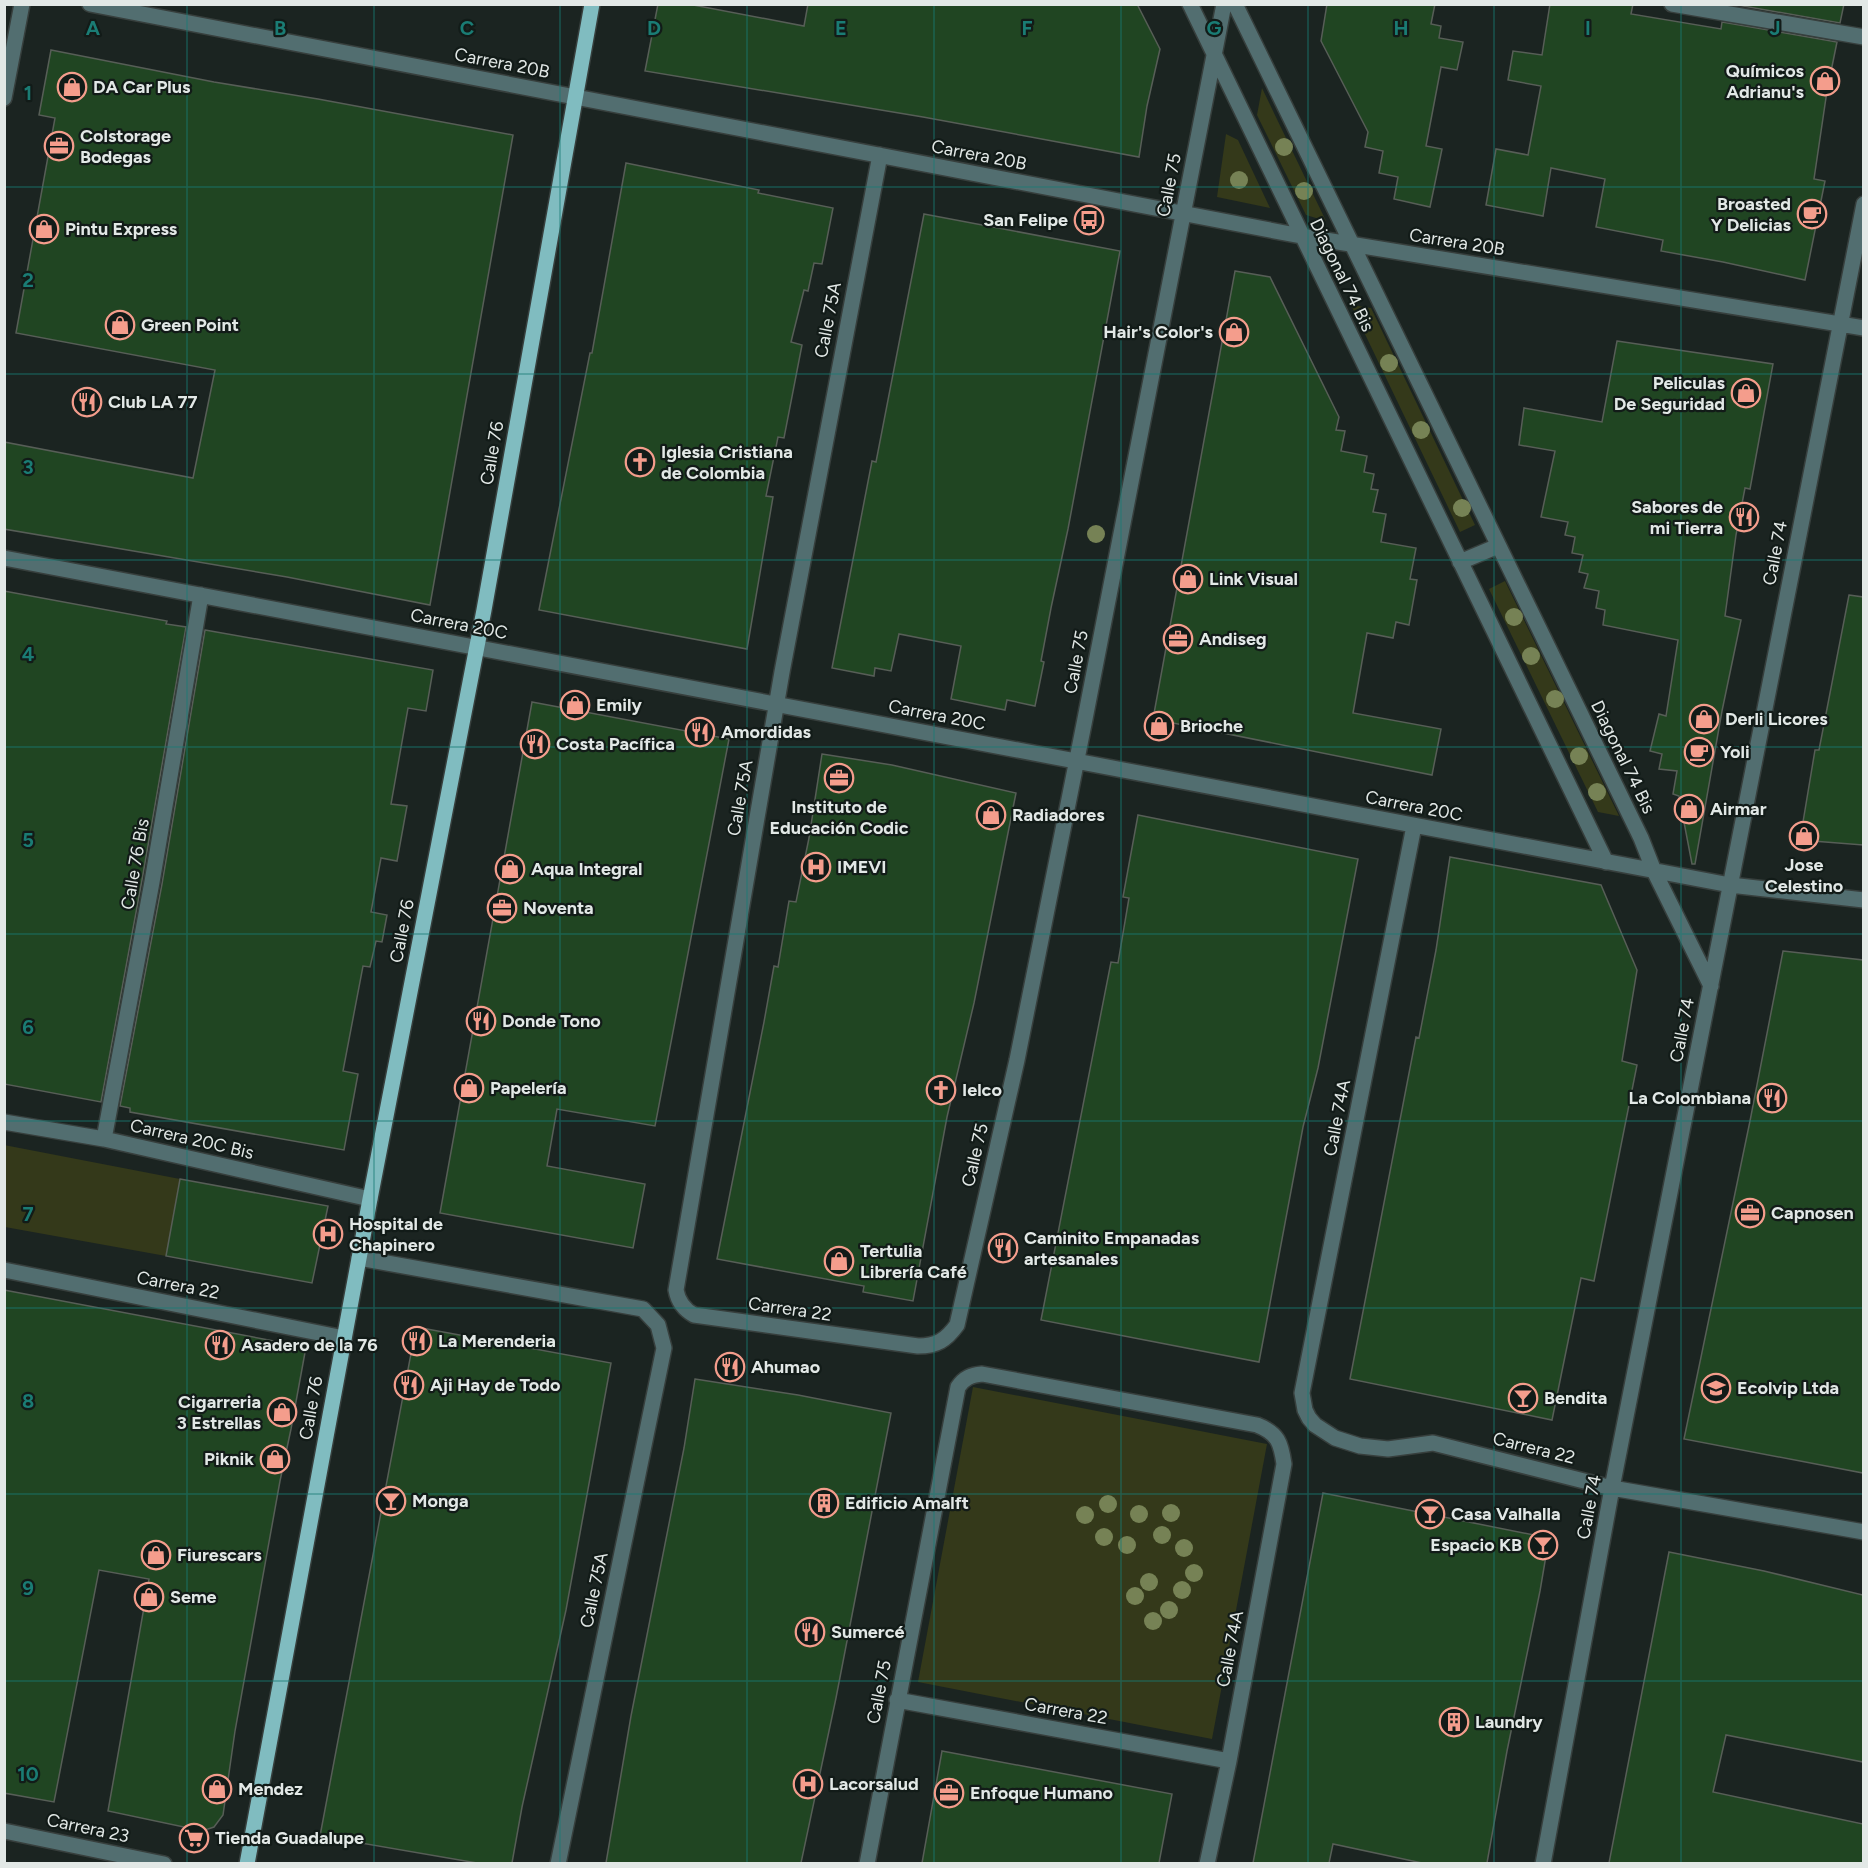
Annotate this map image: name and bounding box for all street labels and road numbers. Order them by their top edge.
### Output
street label: Carrera 20B [453,43,551,83]
street label: Carrera 20B [930,135,1028,175]
street label: Calle 75 [1152,151,1186,219]
street label: Diagonal 74 Bis [1305,215,1379,335]
street label: Carrera 20B [1408,224,1506,260]
street label: Calle 75A [810,280,846,360]
street label: Calle 76 [476,419,508,487]
street label: Calle 74 [1758,519,1792,587]
street label: Carrera 20C [409,604,509,644]
street label: Calle 75 [1059,628,1093,696]
street label: Carrera 20C [887,695,987,735]
street label: Diagonal 74 Bis [1586,697,1660,817]
street label: Calle 75A [723,758,757,838]
street label: Carrera 20C [1364,786,1464,826]
street label: Calle 76 Bis [116,817,154,911]
street label: Calle 76 [385,897,419,965]
street label: Calle 74 [1665,996,1699,1064]
street label: Calle 74A [1319,1078,1355,1158]
street label: Carrera 20C Bis [128,1114,256,1164]
street label: Calle 75 [957,1121,993,1189]
street label: Carrera 22 [135,1266,221,1304]
street label: Carrera 22 [747,1292,833,1326]
street label: Calle 76 [295,1374,327,1442]
street label: Carrera 22 [1491,1427,1577,1469]
street label: Calle 74 [1572,1473,1606,1541]
street label: Calle 75A [575,1550,613,1630]
street label: Calle 74A [1212,1609,1248,1689]
street label: Calle 75 [862,1658,896,1726]
street label: Carrera 22 [1023,1693,1109,1729]
street label: Carrera 23 [45,1809,131,1847]

